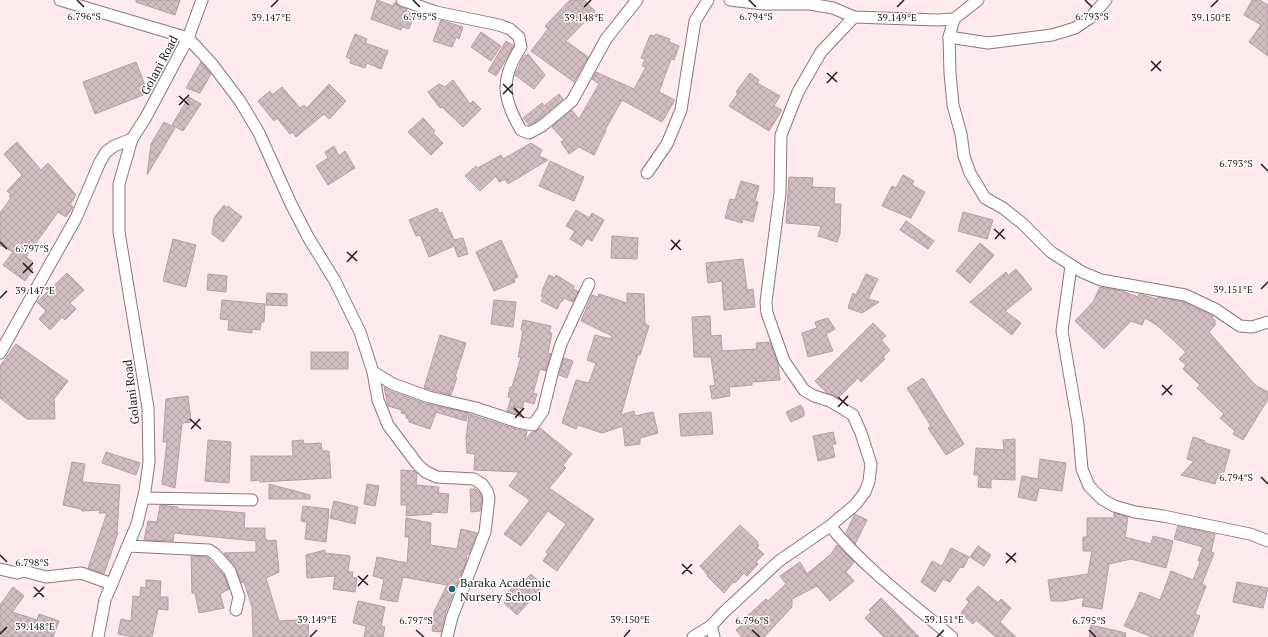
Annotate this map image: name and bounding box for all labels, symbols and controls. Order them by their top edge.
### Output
text: 6.796°S [67,10,101,23]
text: 6.795°S [403,10,437,23]
text: 6.794°S [739,10,773,23]
text: 6.793°S [1075,10,1109,23]
text: 39.147°E [251,11,291,24]
text: 39.148°E [564,11,604,24]
text: 39.149°E [877,11,917,24]
text: 39.150°E [1191,11,1231,24]
street label: Golani Road [137,32,181,97]
text: 6.793°S [1219,157,1253,170]
text: 6.797°S [15,242,49,255]
text: 39.151°E [1213,283,1253,296]
text: 39.147°E [15,284,55,297]
street label: Golani Road [120,358,142,425]
text: 6.794°S [1219,471,1253,484]
text: 6.798°S [15,556,49,569]
place label: Baraka Academic Nursery School [460,575,551,604]
marker: Baraka Academic Nursery School [447,584,457,594]
text: 39.149°E [297,613,337,626]
text: 39.150°E [610,613,650,626]
text: 39.151°E [924,613,964,626]
text: 6.797°S [399,614,433,627]
text: 6.796°S [735,614,769,627]
text: 6.795°S [1072,614,1106,627]
text: 39.148°E [15,620,55,633]

